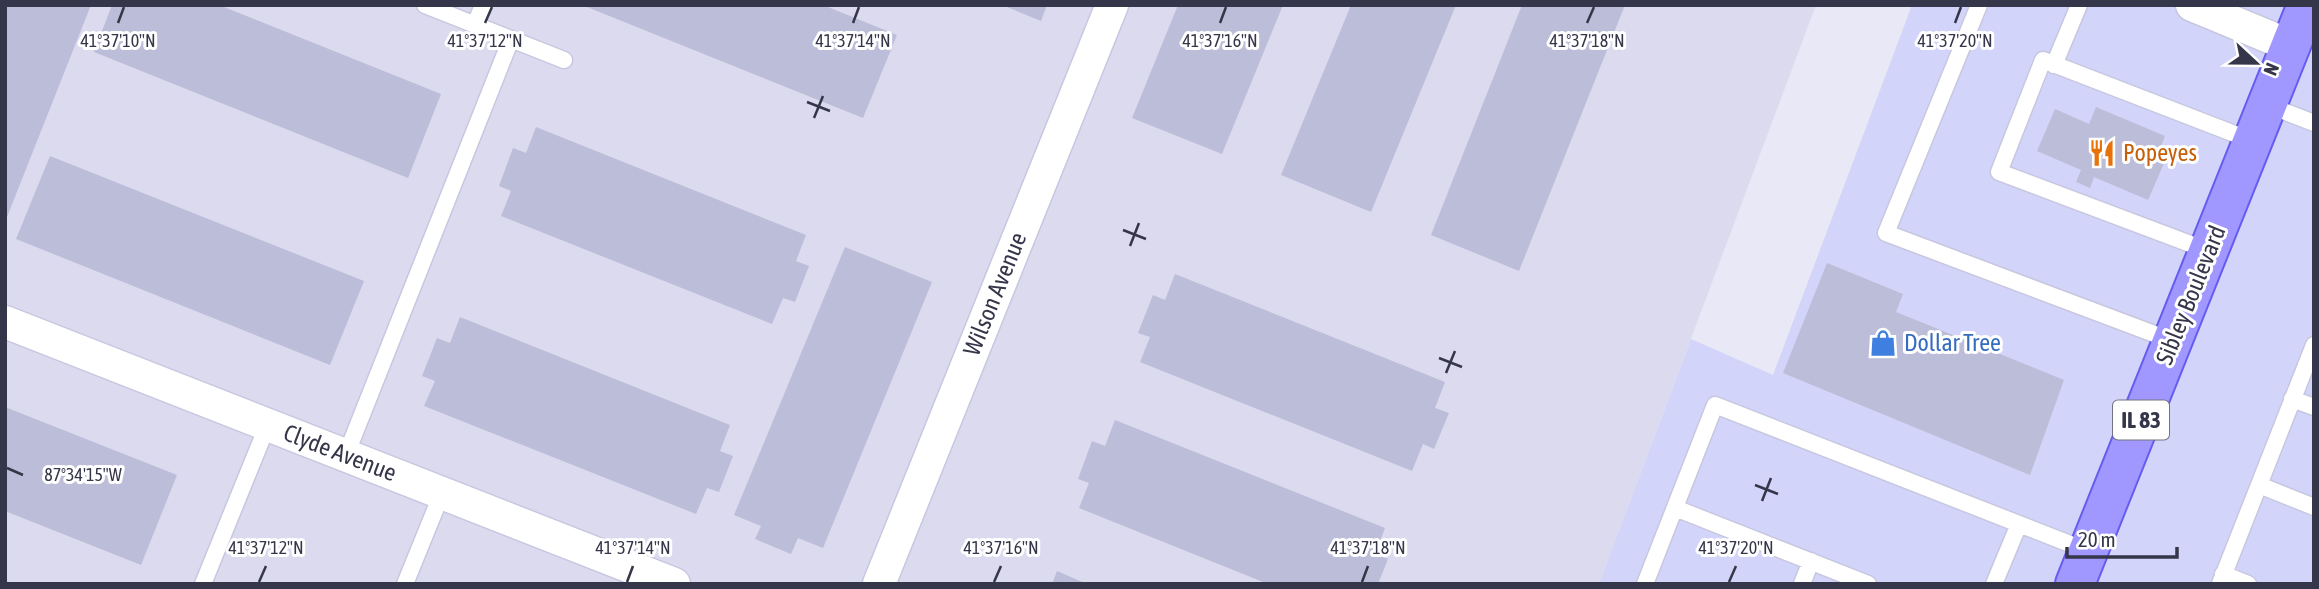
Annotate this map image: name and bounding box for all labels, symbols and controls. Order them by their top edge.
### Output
north arrow [2221,28,2291,98]
text: 41°37'10"N [80,30,156,51]
text: 41°37'12"N [447,30,523,51]
text: 41°37'14"N [815,30,891,51]
text: 41°37'16"N [1182,30,1258,51]
text: 41°37'18"N [1549,30,1625,51]
text: 41°37'20"N [1917,30,1993,51]
text: N [2259,60,2284,79]
restaurant icon: Popeyes [2087,138,2117,168]
place label: Popeyes [2123,139,2197,166]
street label: Sibley Boulevard [2150,222,2231,368]
street label: Wilson Avenue [958,228,1031,359]
shop icon: Dollar Tree [1868,328,1898,358]
place label: Dollar Tree [1904,329,2001,356]
road number: IL 83 [2113,400,2169,440]
street label: Clyde Avenue [280,419,400,486]
text: 87°34'15"W [44,464,122,485]
scale bar [2067,516,2177,560]
text: 20 m [2078,527,2116,551]
text: 41°37'12"N [228,537,304,558]
text: 41°37'14"N [595,537,671,558]
text: 41°37'16"N [963,537,1039,558]
text: 41°37'18"N [1330,537,1406,558]
text: 41°37'20"N [1698,537,1774,558]

